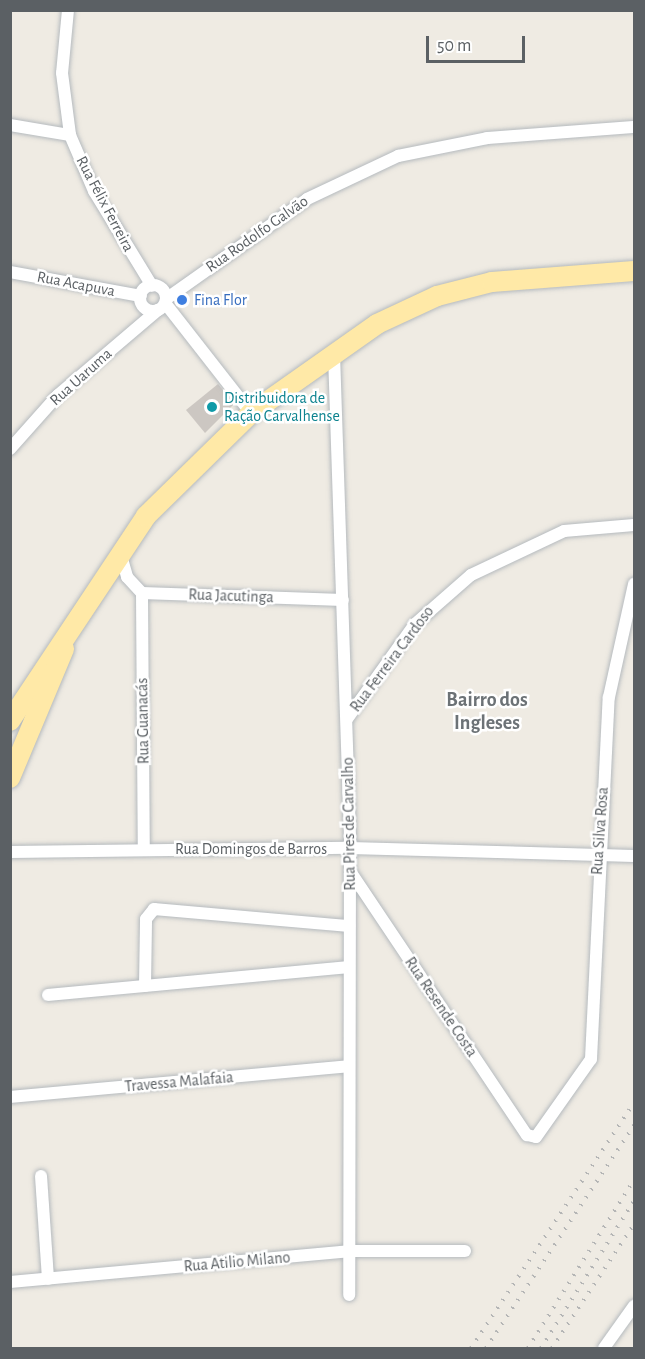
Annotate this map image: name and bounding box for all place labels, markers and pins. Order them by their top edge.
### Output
place label: Fina Flor [194,290,247,310]
marker: Fina Flor [175,293,189,307]
place label: Distribuidora de Ração Carvalhense [224,388,340,426]
marker: Distribuidora de Ração Carvalhense [205,400,219,414]

